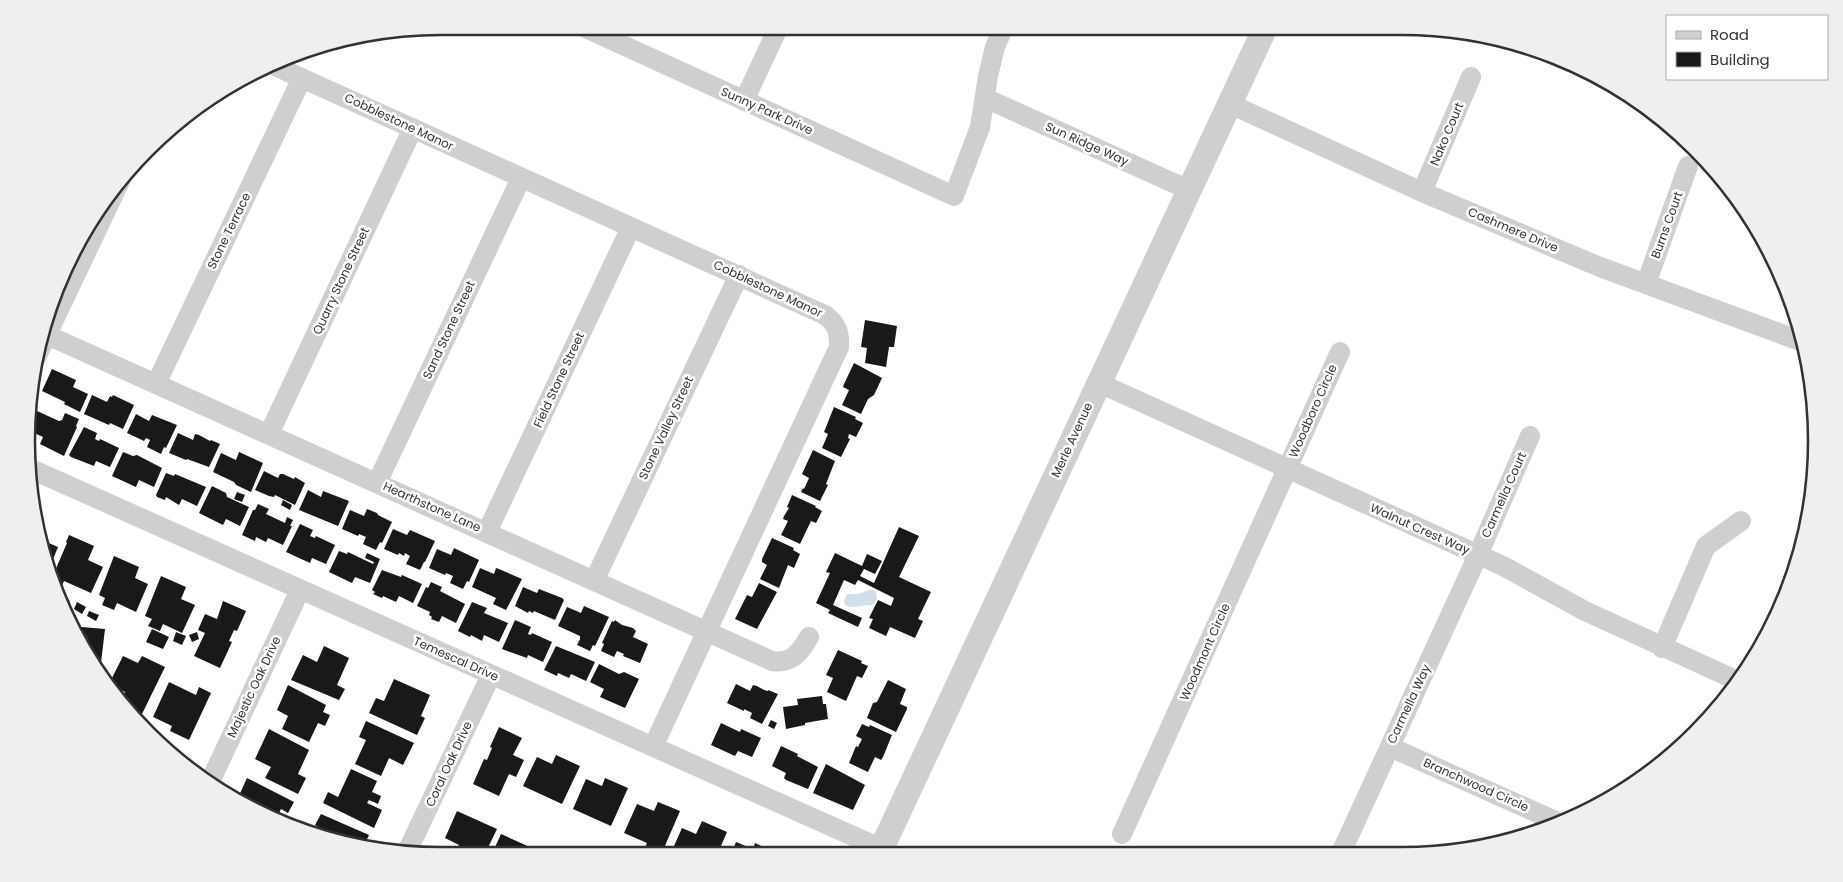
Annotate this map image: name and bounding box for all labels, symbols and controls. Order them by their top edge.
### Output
legend [1666,15,1828,80]
text: Road [1710,24,1749,45]
text: Building [1710,49,1770,70]
street label: Sunny Park Drive [718,83,816,138]
street label: Cobblestone Manor [342,89,457,155]
street label: Nako Court [1426,100,1467,168]
street label: Sun Ridge Way [1043,118,1132,170]
street label: Burns Court [1647,189,1687,261]
street label: Stone Terrace [203,190,254,272]
street label: Cashmere Drive [1466,203,1561,256]
street label: Quarry Stone Street [308,224,373,337]
street label: Cobblestone Manor [711,256,826,322]
street label: Sand Stone Street [418,278,479,382]
street label: Field Stone Street [529,329,588,430]
street label: Woodboro Circle [1284,361,1341,460]
street label: Stone Valley Street [634,373,697,482]
street label: Merle Avenue [1047,400,1096,480]
street label: Carmella Court [1477,449,1530,540]
street label: Hearthstone Lane [381,477,484,536]
street label: Walnut Crest Way [1368,499,1473,558]
street label: Woodmont Circle [1175,600,1234,703]
street label: Temescal Drive [411,632,502,685]
street label: Majestic Oak Drive [223,633,284,740]
street label: Carmella Way [1383,661,1434,746]
street label: Coral Oak Drive [421,718,476,809]
street label: Branchwood Circle [1421,754,1531,815]

